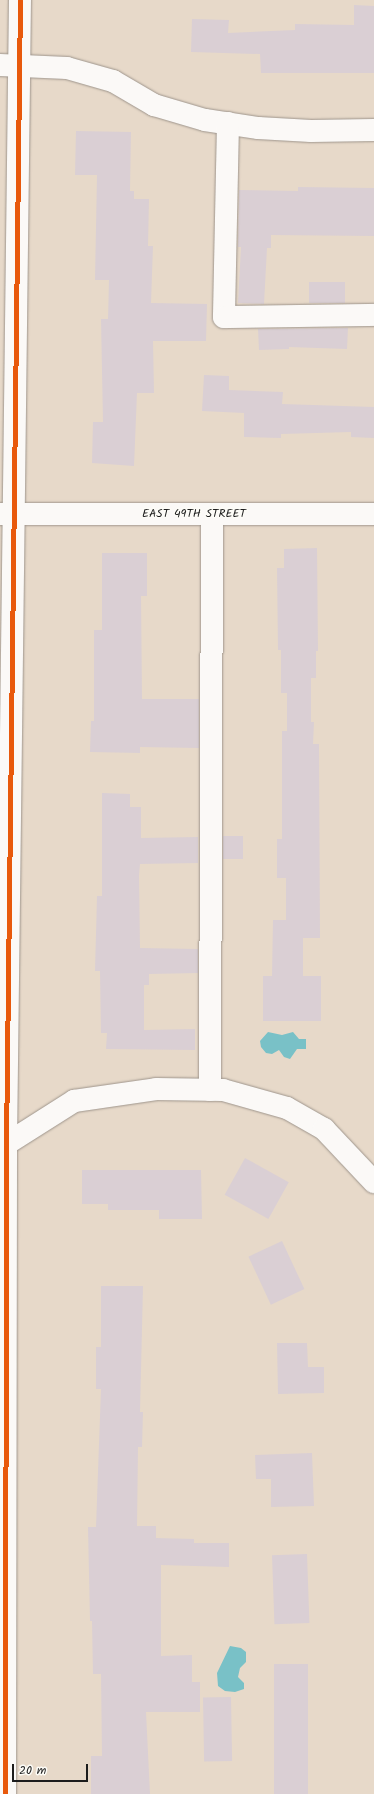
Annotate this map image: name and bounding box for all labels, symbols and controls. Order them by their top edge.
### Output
street label: EAST 49TH STREET [142,507,246,521]
scale bar [14,1756,90,1782]
text: 20 m [19,1761,46,1780]

